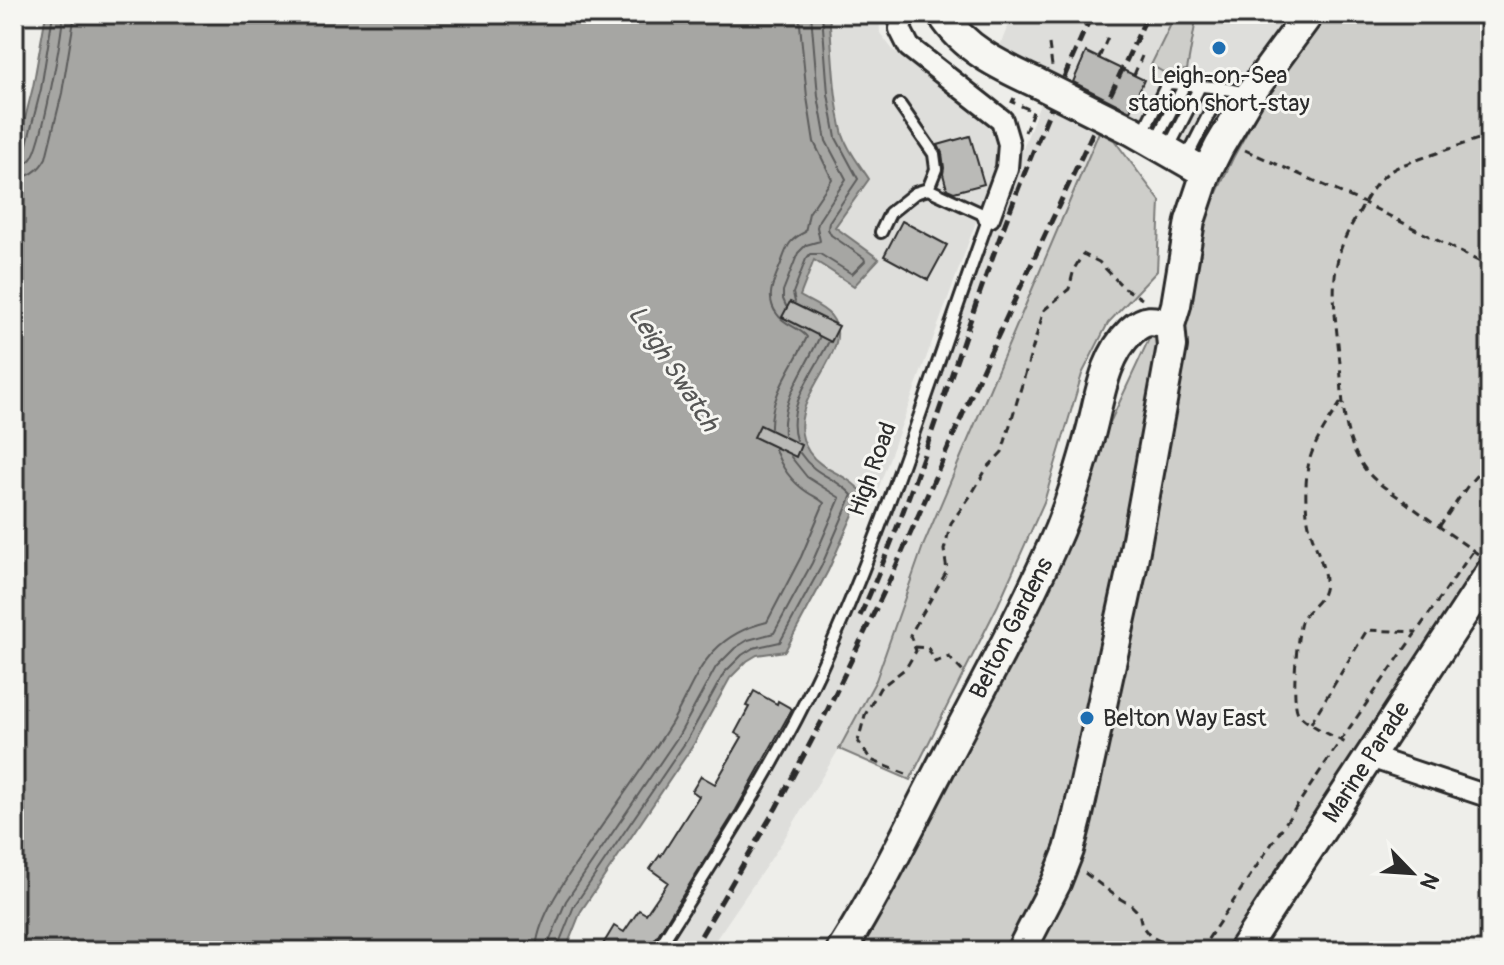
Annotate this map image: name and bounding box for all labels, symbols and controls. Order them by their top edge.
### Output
marker: Leigh-on-Sea station short-stay [1210,39,1228,57]
place label: Leigh-on-Sea station short-stay [1128,61,1310,118]
water label: Leigh Swatch [621,300,727,439]
street label: High Road [842,418,903,520]
street label: Belton Gardens [963,553,1060,704]
street label: Marine Parade [1316,696,1416,828]
place label: Belton Way East [1103,704,1267,733]
marker: Belton Way East [1078,709,1096,727]
north arrow [1372,833,1452,913]
text: N [1413,868,1445,894]

